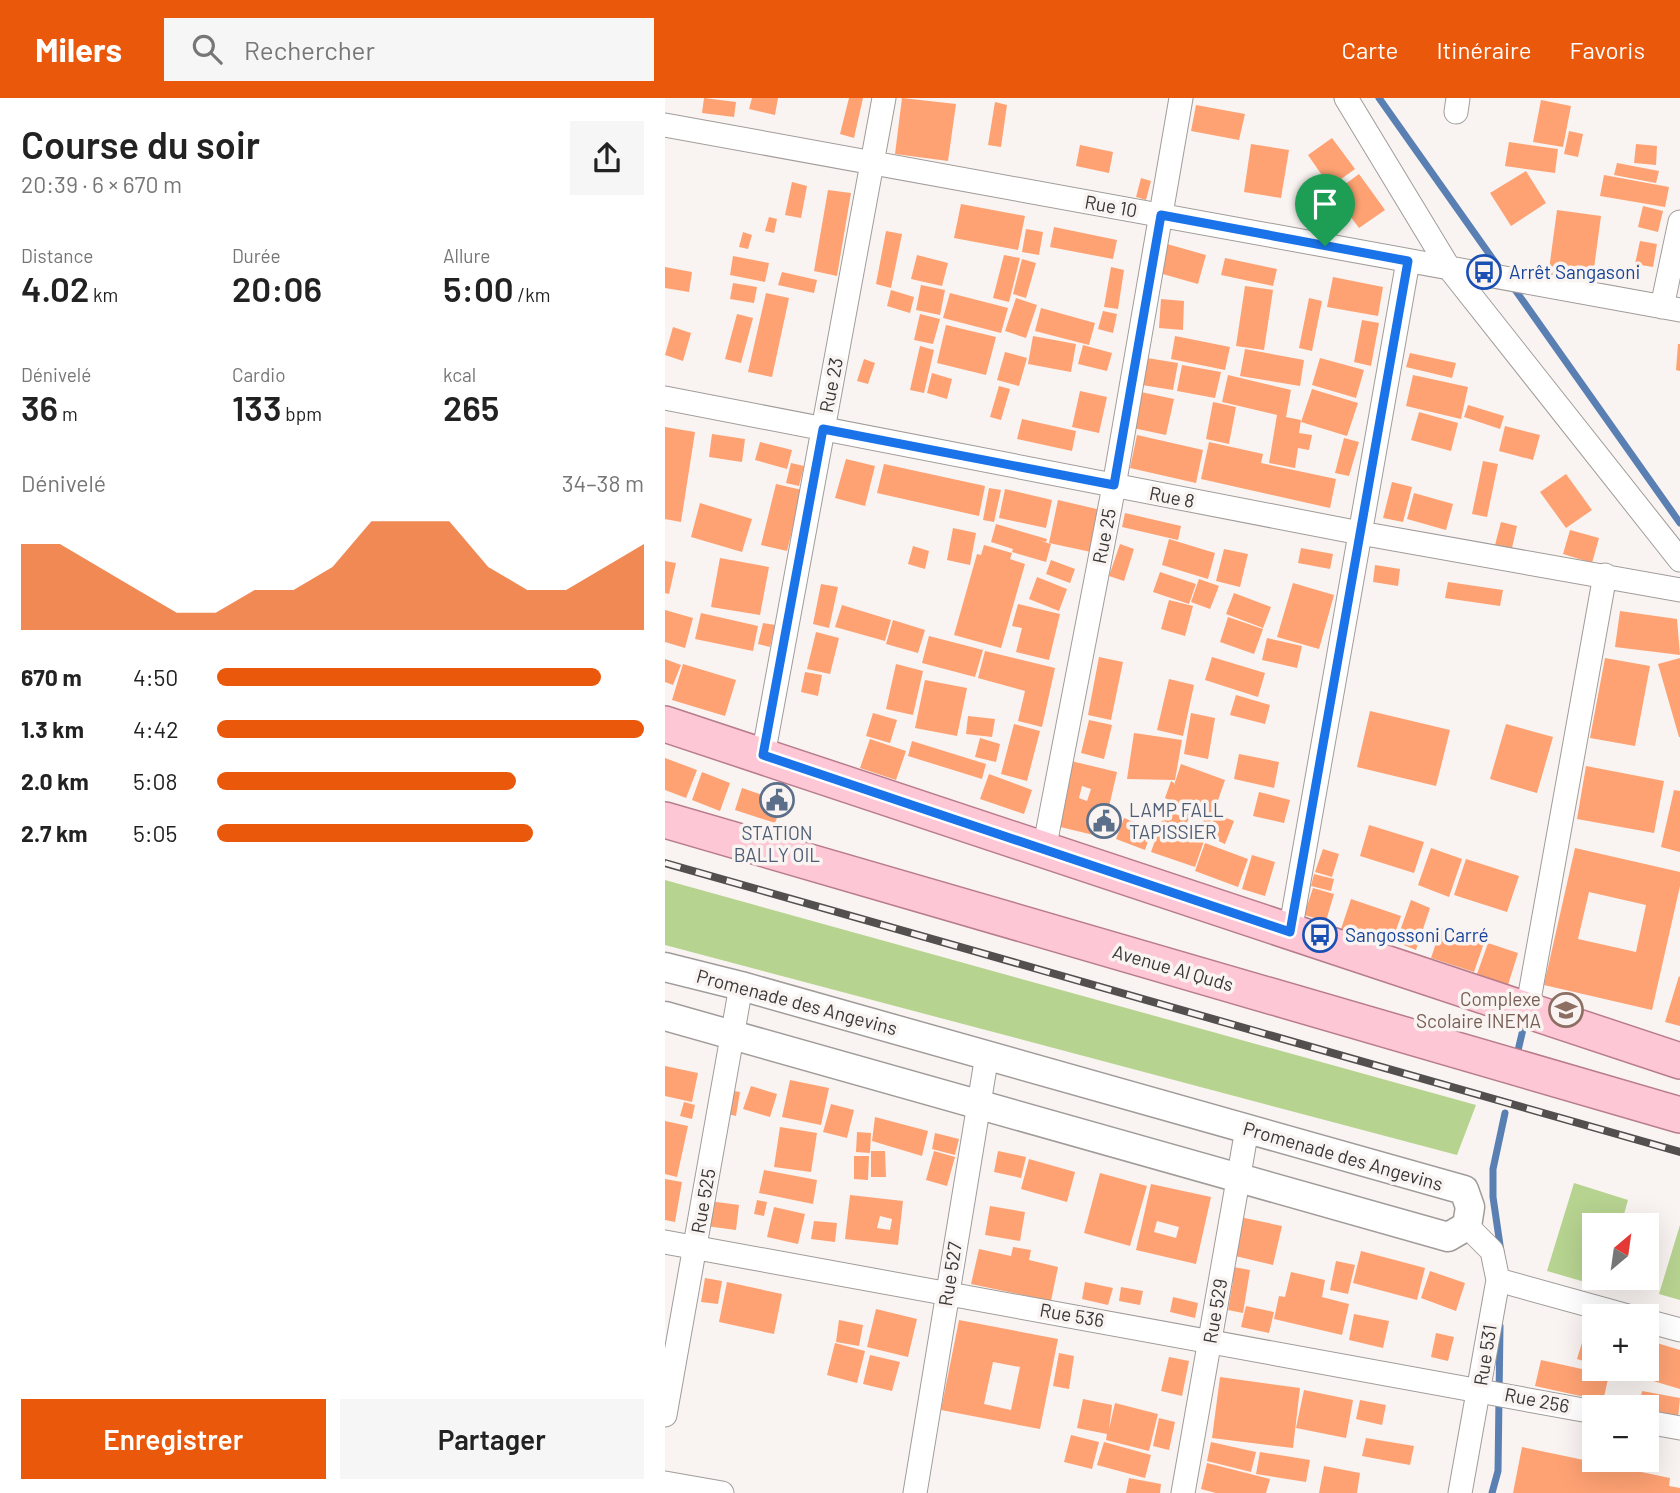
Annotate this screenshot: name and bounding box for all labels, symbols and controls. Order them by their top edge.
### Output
search box [164,18,654,81]
text: Milers [35,29,122,69]
icon: search [188,30,226,68]
text: Rechercher [244,34,375,65]
text: Carte [1342,35,1398,64]
text: Itinéraire [1436,35,1532,64]
text: Favoris [1570,35,1645,64]
text: Course du soir [21,121,260,167]
button: share [570,121,644,195]
text: 20:39 · 6 × 670 m [21,170,182,198]
pin [1295,174,1355,246]
icon: arrive [1306,185,1344,223]
street label: Rue 10 [1083,190,1139,221]
text: Distance [21,244,93,267]
text: Durée [232,244,281,267]
text: Allure [443,244,490,267]
bus stop icon: Arrêt Sangasoni [1465,253,1503,291]
place label: Arrêt Sangasoni [1509,260,1640,283]
text: 4.02 [21,267,89,309]
text: 20:06 [232,267,322,309]
text: 5:00 [443,267,514,309]
text: km [89,283,118,306]
text: /km [514,283,550,306]
street label: Rue 23 [814,355,847,414]
text: Dénivelé [21,363,91,386]
text: Cardio [232,363,286,386]
text: kcal [443,363,476,386]
text: 36 [21,386,58,428]
text: 133 [232,386,282,428]
text: 265 [443,386,499,428]
text: m [58,402,78,425]
text: bpm [282,402,322,425]
text: Dénivelé [21,469,106,497]
text: 34–38 m [562,469,644,497]
street label: Rue 8 [1148,481,1197,512]
street label: Rue 25 [1087,506,1120,565]
text: 670 m [21,663,82,691]
text: 4:50 [133,663,178,691]
text: 1.3 km [21,715,84,743]
text: 4:42 [133,715,178,743]
text: 2.0 km [21,767,89,795]
text: 5:08 [133,767,178,795]
public building icon: STATION BALLY OIL [758,781,796,819]
place label: LAMP FALL TAPISSIER [1129,798,1224,843]
public building icon: LAMP FALL TAPISSIER [1085,802,1123,840]
text: 2.7 km [21,819,88,847]
text: 5:05 [133,819,177,847]
place label: STATION BALLY OIL [734,821,820,866]
bus stop icon: Sangossoni Carré [1301,916,1339,954]
place label: Sangossoni Carré [1345,923,1489,946]
street label: Avenue Al Quds [1110,939,1236,996]
street label: Promenade des Angevins [694,964,900,1039]
place label: Complexe Scolaire INEMA [1416,987,1541,1032]
school or university icon: Complexe Scolaire INEMA [1547,991,1585,1029]
street label: Promenade des Angevins [1241,1116,1446,1195]
street label: Rue 525 [685,1167,720,1235]
north arrow [1582,1213,1659,1290]
map controls [1582,1213,1659,1472]
street label: Rue 527 [933,1240,966,1308]
street label: Rue 529 [1197,1277,1232,1345]
street label: Rue 536 [1038,1298,1106,1331]
button: + [1582,1304,1659,1381]
street label: Rue 531 [1468,1323,1501,1387]
street label: Rue 256 [1503,1382,1571,1417]
button: − [1582,1395,1659,1472]
button: Enregistrer [21,1399,326,1479]
button: Partager [340,1399,644,1479]

